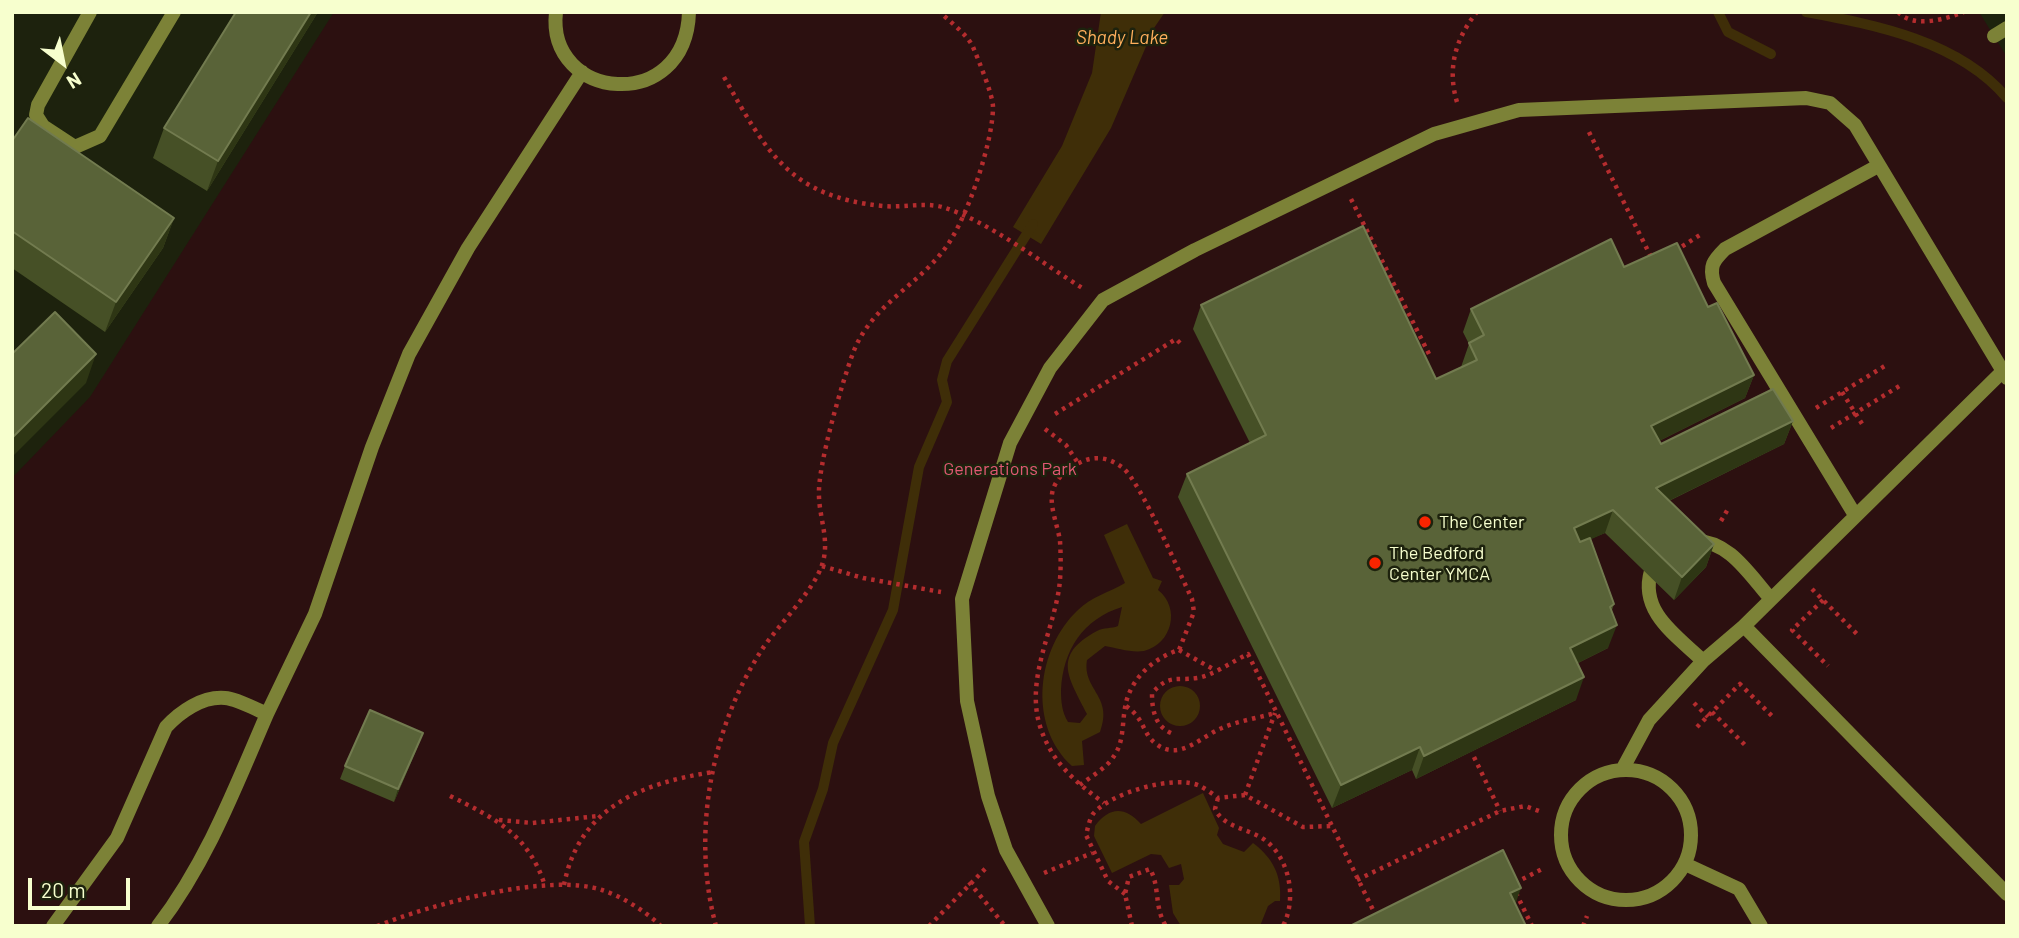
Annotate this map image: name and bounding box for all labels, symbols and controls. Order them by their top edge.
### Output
water label: Shady Lake [1076,27,1168,49]
north arrow [28,28,98,98]
text: N [63,68,86,94]
park label: Generations Park [943,458,1077,480]
place label: The Center [1439,511,1525,533]
marker: The Center [1417,514,1433,530]
place label: The Bedford Center YMCA [1389,542,1490,584]
marker: The Bedford Center YMCA [1367,555,1383,571]
scale bar [32,864,133,908]
text: 20 m [41,877,86,902]

